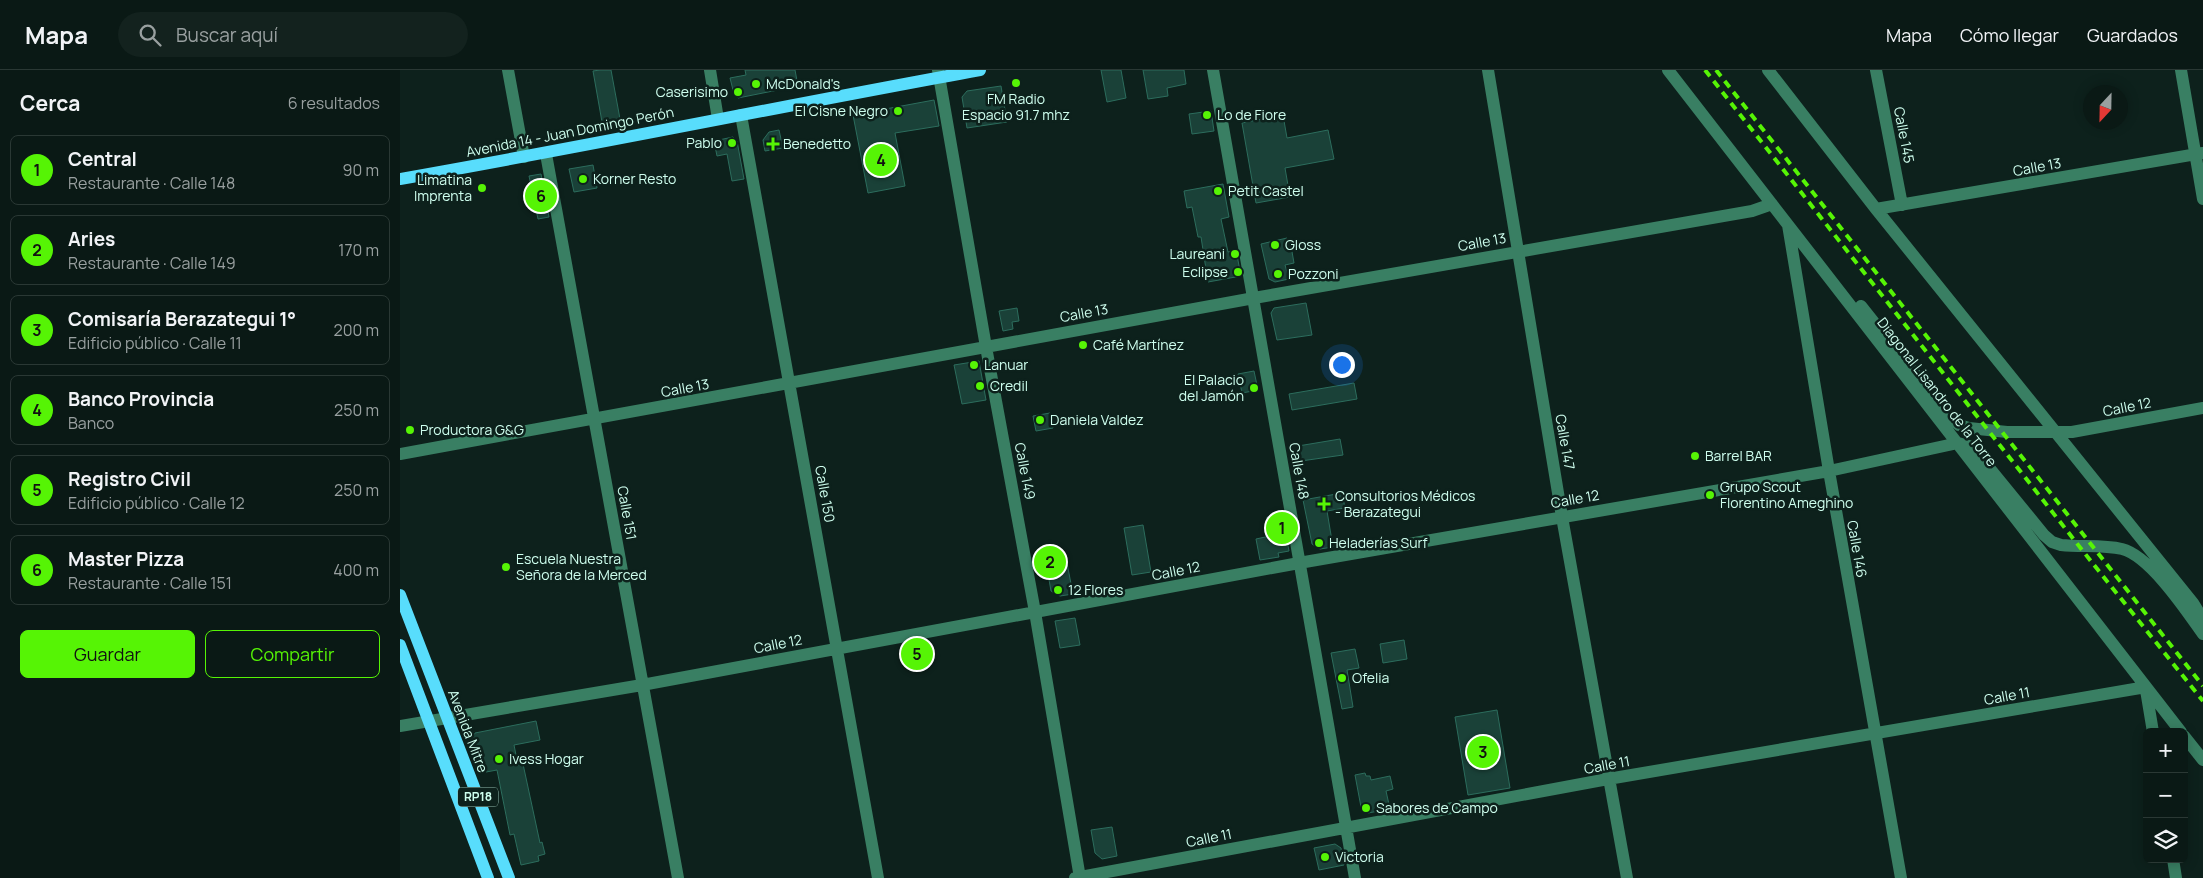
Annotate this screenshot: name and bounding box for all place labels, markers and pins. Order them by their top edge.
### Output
place label: McDonald's [766,74,840,93]
marker: FM Radio Espacio 91.7 mhz [1010,77,1022,89]
marker: McDonald's [750,78,762,90]
place label: Caserisimo [656,82,728,101]
marker: Caserisimo [732,86,744,98]
place label: FM Radio Espacio 91.7 mhz [962,89,1070,124]
place label: El Cisne Negro [795,101,888,120]
marker: El Cisne Negro [892,105,904,117]
place label: Lo de Fiore [1217,105,1286,124]
marker: Lo de Fiore [1201,109,1213,121]
place label: Pablo [686,133,722,152]
place label: Benedetto [783,134,851,153]
marker: Pablo [726,137,738,149]
marker: Benedetto [767,138,779,150]
pin: 4 [865,141,897,179]
place label: Korner Resto [593,169,676,188]
place label: Limatina Imprenta [414,170,472,205]
marker: Korner Resto [577,173,589,185]
pin: 6 [525,177,557,215]
place label: Petit Castel [1228,181,1304,200]
marker: Limatina Imprenta [476,182,488,194]
marker: Petit Castel [1212,185,1224,197]
place label: Gloss [1285,235,1321,254]
marker: Gloss [1269,239,1281,251]
place label: Laureani [1169,244,1225,263]
marker: Laureani [1229,248,1241,260]
place label: Eclipse [1182,262,1228,281]
place label: Pozzoni [1288,264,1339,283]
marker: Eclipse [1232,266,1244,278]
marker: Pozzoni [1272,268,1284,280]
place label: Café Martínez [1093,335,1184,354]
marker: Café Martínez [1077,339,1089,351]
place label: Lanuar [984,355,1028,374]
marker: Lanuar [968,359,980,371]
place label: El Palacio del Jamón [1179,370,1244,405]
place label: Credil [990,376,1028,395]
marker: Credil [974,380,986,392]
marker: El Palacio del Jamón [1248,382,1260,394]
place label: Daniela Valdez [1050,410,1144,429]
marker: Daniela Valdez [1034,414,1046,426]
place label: Productora G&G [420,420,524,439]
marker: Productora G&G [404,424,416,436]
place label: Barrel BAR [1705,446,1772,465]
marker: Barrel BAR [1689,450,1701,462]
place label: Grupo Scout Florentino Ameghino [1720,477,1853,512]
place label: Consultorios Médicos - Berazategui [1335,486,1475,521]
marker: Grupo Scout Florentino Ameghino [1704,489,1716,501]
marker: Consultorios Médicos - Berazategui [1317,497,1331,511]
pin: 1 [1266,509,1298,547]
place label: Heladerías Surf [1329,533,1428,552]
marker: Heladerías Surf [1313,537,1325,549]
pin: 2 [1034,543,1066,581]
place label: Escuela Nuestra Señora de la Merced [516,549,647,584]
marker: Escuela Nuestra Señora de la Merced [500,561,512,573]
place label: 12 Flores [1068,580,1123,599]
marker: 12 Flores [1052,584,1064,596]
pin: 5 [901,635,933,673]
place label: Ofelia [1352,668,1389,687]
marker: Ofelia [1336,672,1348,684]
pin: 3 [1467,733,1499,771]
place label: Ivess Hogar [509,749,584,768]
marker: Ivess Hogar [493,753,505,765]
place label: Sabores de Campo [1376,798,1498,817]
marker: Sabores de Campo [1360,802,1372,814]
place label: Victoria [1335,847,1384,866]
marker: Victoria [1319,851,1331,863]

